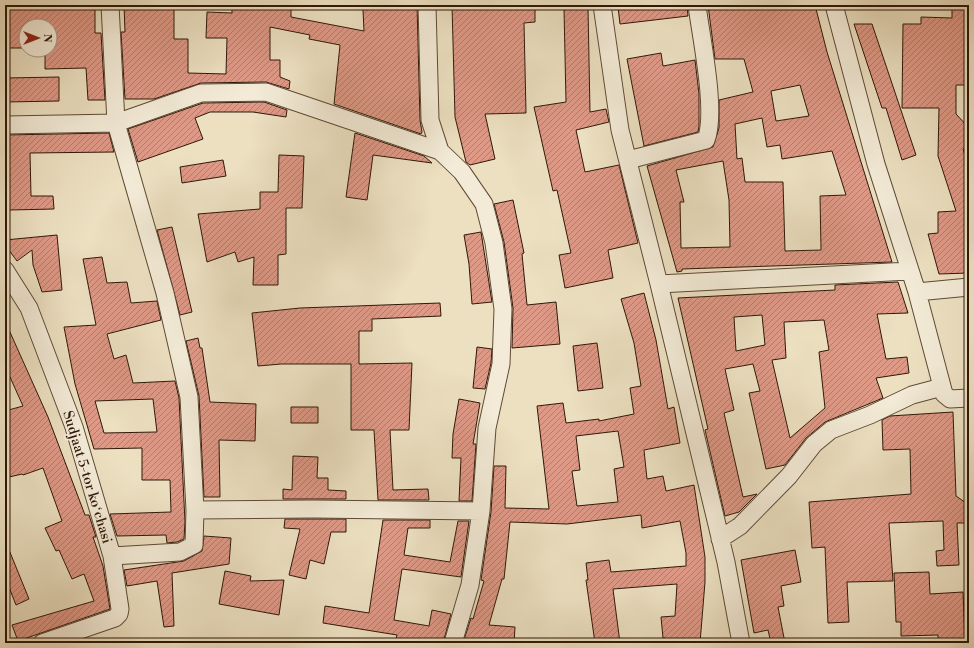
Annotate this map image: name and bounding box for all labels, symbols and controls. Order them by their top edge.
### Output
north arrow [18,18,58,58]
text: N [40,34,54,43]
street label: Sudjaat 5-tor koʻchasi [58,409,116,546]

